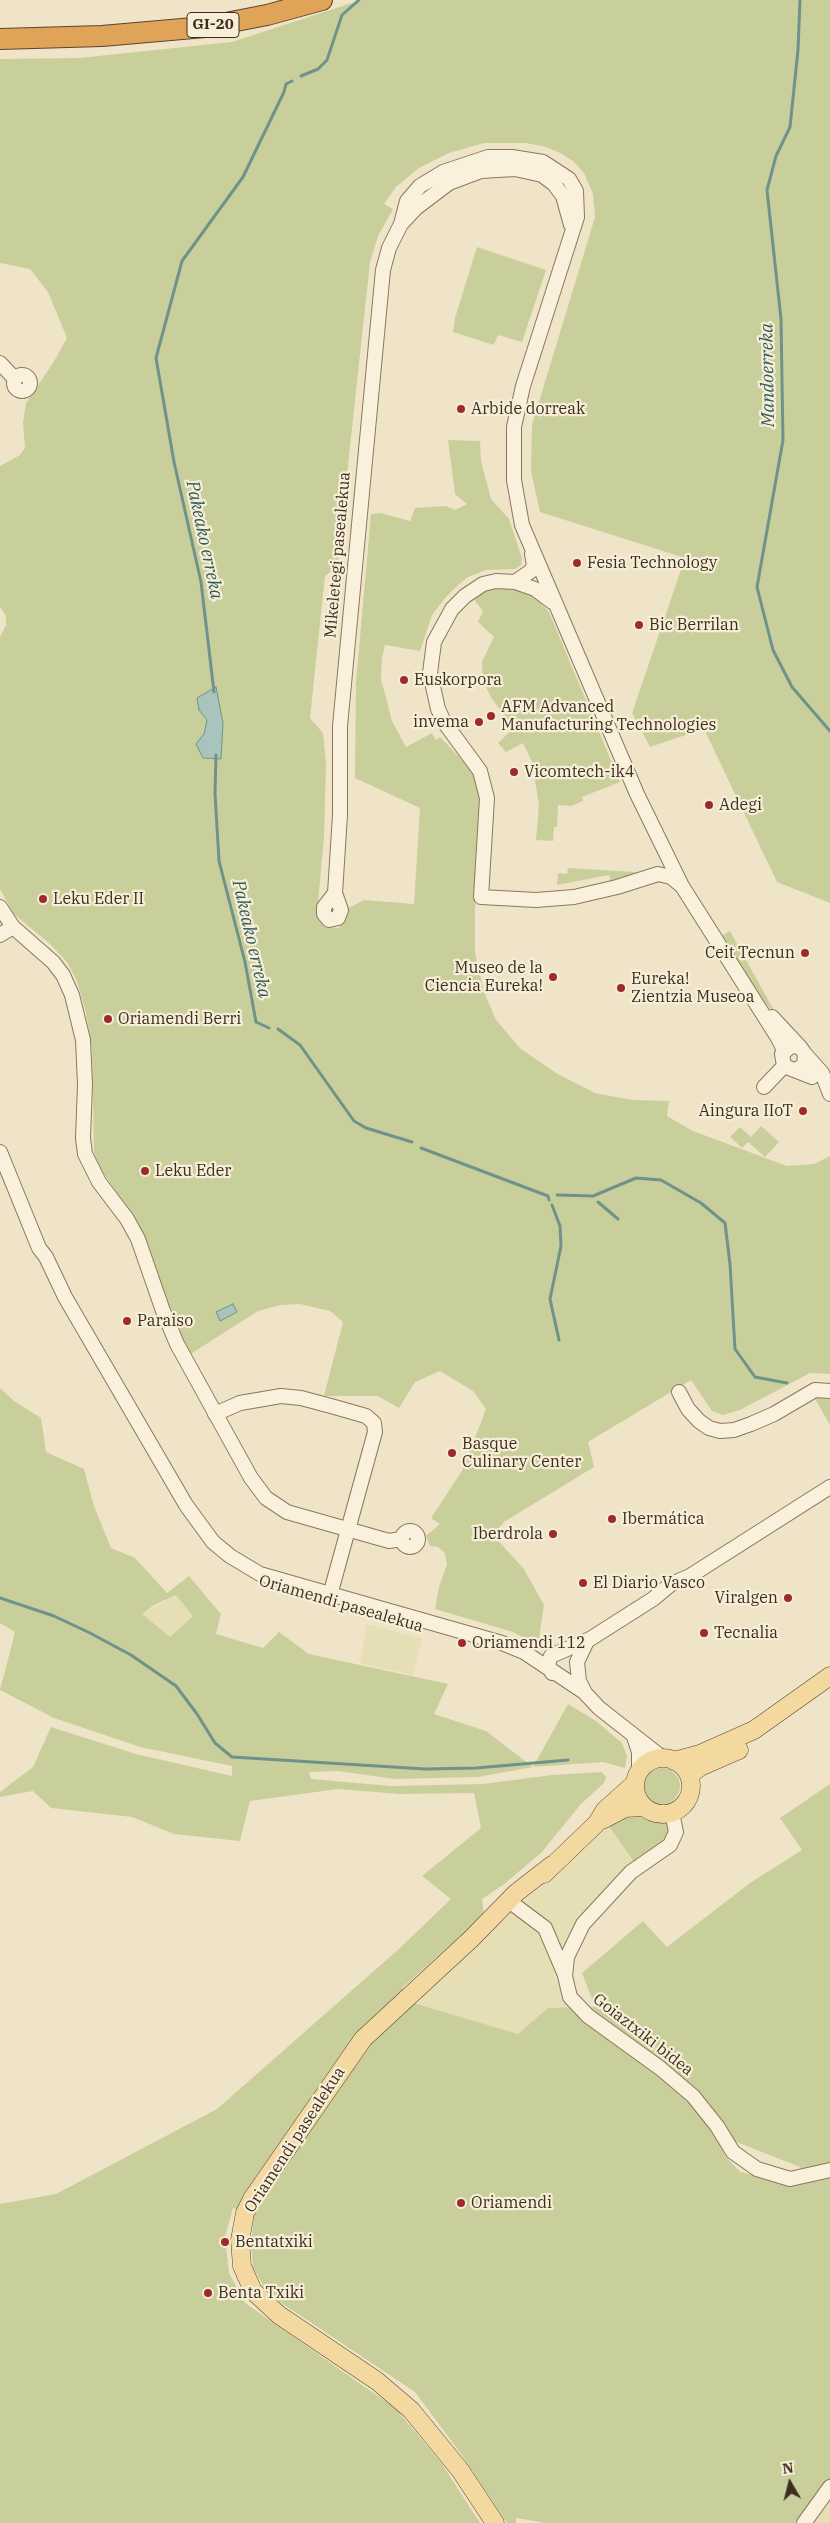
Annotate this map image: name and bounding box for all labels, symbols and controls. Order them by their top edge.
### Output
road number: GI-20 [187,12,239,38]
water label: Mandoerreka [756,323,780,427]
place label: Arbide dorreak [471,399,585,419]
marker: Arbide dorreak [455,403,467,415]
street label: Mikeletegi pasealekua [321,471,355,639]
water label: Pakeako erreka [181,479,227,601]
place label: Fesia Technology [587,553,717,573]
marker: Fesia Technology [571,557,583,569]
place label: Bic Berrilan [649,615,739,635]
marker: Bic Berrilan [633,619,645,631]
place label: Euskorpora [414,670,502,690]
marker: Euskorpora [398,674,410,686]
place label: AFM Advanced Manufacturing Technologies [501,697,716,735]
marker: AFM Advanced Manufacturing Technologies [485,710,497,722]
place label: invema [413,712,469,732]
marker: invema [473,716,485,728]
place label: Vicomtech-ik4 [524,762,634,782]
marker: Vicomtech-ik4 [508,766,520,778]
place label: Adegi [719,795,762,815]
marker: Adegi [703,799,715,811]
water label: Pakeako erreka [227,878,275,1000]
place label: Leku Eder II [53,889,144,909]
marker: Leku Eder II [37,893,49,905]
place label: Ceit Tecnun [705,943,795,963]
marker: Ceit Tecnun [799,947,811,959]
place label: Museo de la Ciencia Eureka! [425,958,543,996]
place label: Eureka! Zientzia Museoa [631,969,754,1007]
marker: Museo de la Ciencia Eureka! [547,971,559,983]
marker: Eureka! Zientzia Museoa [615,982,627,994]
place label: Oriamendi Berri [118,1009,241,1029]
marker: Oriamendi Berri [102,1013,114,1025]
place label: Aingura IIoT [699,1101,793,1121]
marker: Aingura IIoT [797,1105,809,1117]
place label: Leku Eder [155,1161,231,1181]
marker: Leku Eder [139,1165,151,1177]
place label: Paraiso [137,1311,193,1331]
marker: Paraiso [121,1315,133,1327]
place label: Basque Culinary Center [462,1434,581,1472]
marker: Basque Culinary Center [446,1447,458,1459]
place label: Ibermática [622,1509,704,1529]
marker: Ibermática [606,1513,618,1525]
place label: Iberdrola [473,1524,543,1544]
marker: Iberdrola [547,1528,559,1540]
street label: Oriamendi pasealekua [257,1571,425,1637]
place label: El Diario Vasco [593,1573,705,1593]
marker: El Diario Vasco [577,1577,589,1589]
place label: Viralgen [715,1588,778,1608]
marker: Viralgen [782,1592,794,1604]
place label: Tecnalia [714,1623,778,1643]
marker: Tecnalia [698,1627,710,1639]
place label: Oriamendi 112 [472,1633,586,1653]
marker: Oriamendi 112 [456,1637,468,1649]
street label: Goiaztxiki bidea [589,1990,697,2080]
street label: Oriamendi pasealekua [241,2063,349,2217]
place label: Oriamendi [471,2193,552,2213]
marker: Oriamendi [455,2197,467,2209]
place label: Bentatxiki [235,2232,313,2252]
marker: Bentatxiki [219,2236,231,2248]
place label: Benta Txiki [218,2283,304,2303]
marker: Benta Txiki [202,2287,214,2299]
north arrow [765,2458,815,2508]
text: N [781,2458,795,2478]

